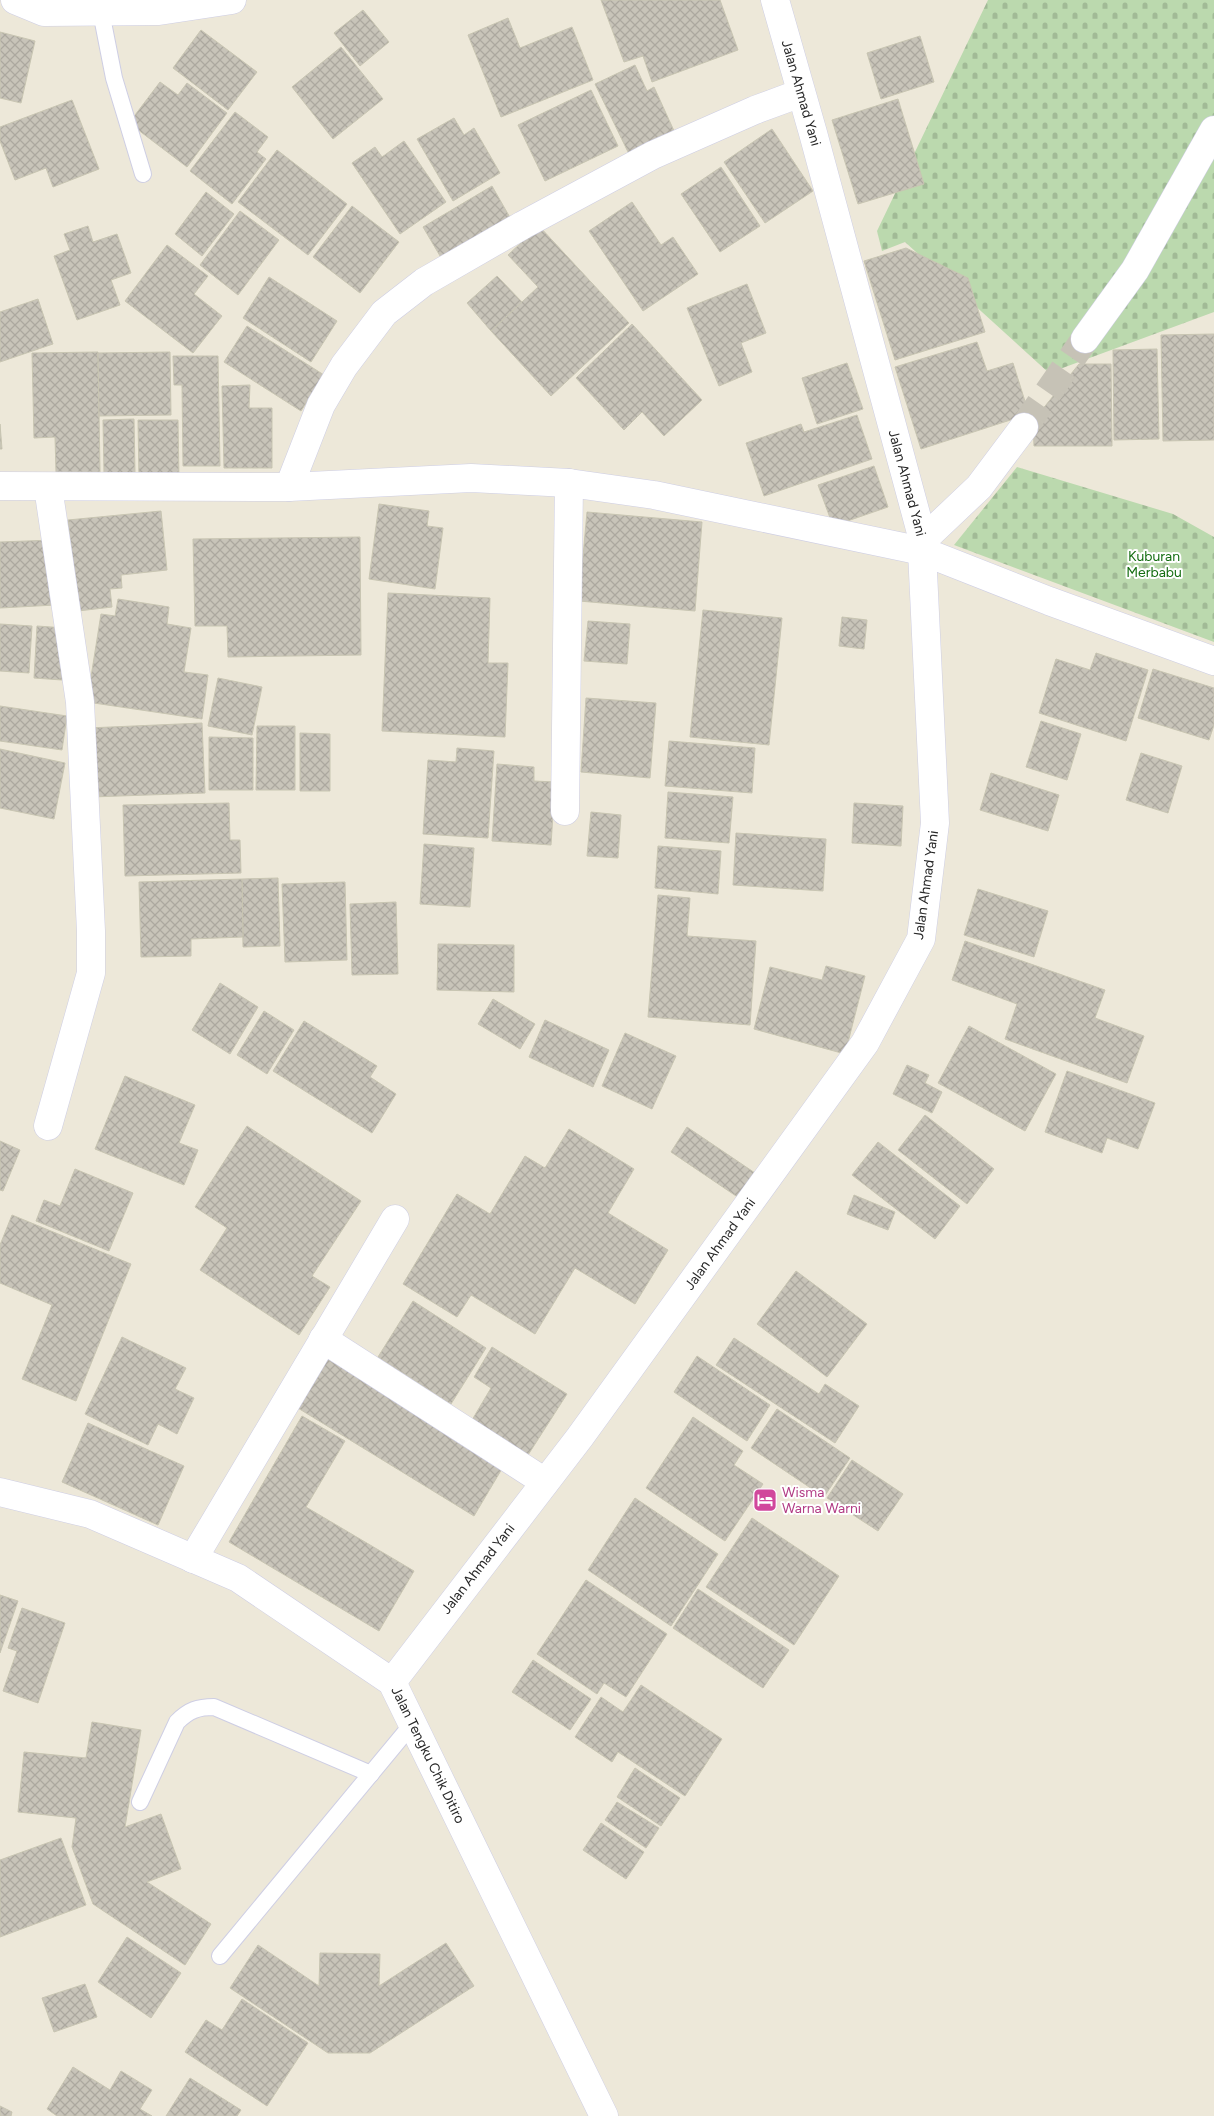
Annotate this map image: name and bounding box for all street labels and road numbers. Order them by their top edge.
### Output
street label: Jalan Ahmad Yani [778,38,824,148]
street label: Jalan Ahmad Yani [885,428,929,538]
street label: Jalan Ahmad Yani [910,830,942,940]
street label: Jalan Ahmad Yani [681,1195,759,1293]
street label: Jalan Ahmad Yani [438,1521,518,1617]
street label: Jalan Tengku Chik Ditiro [387,1684,469,1826]

